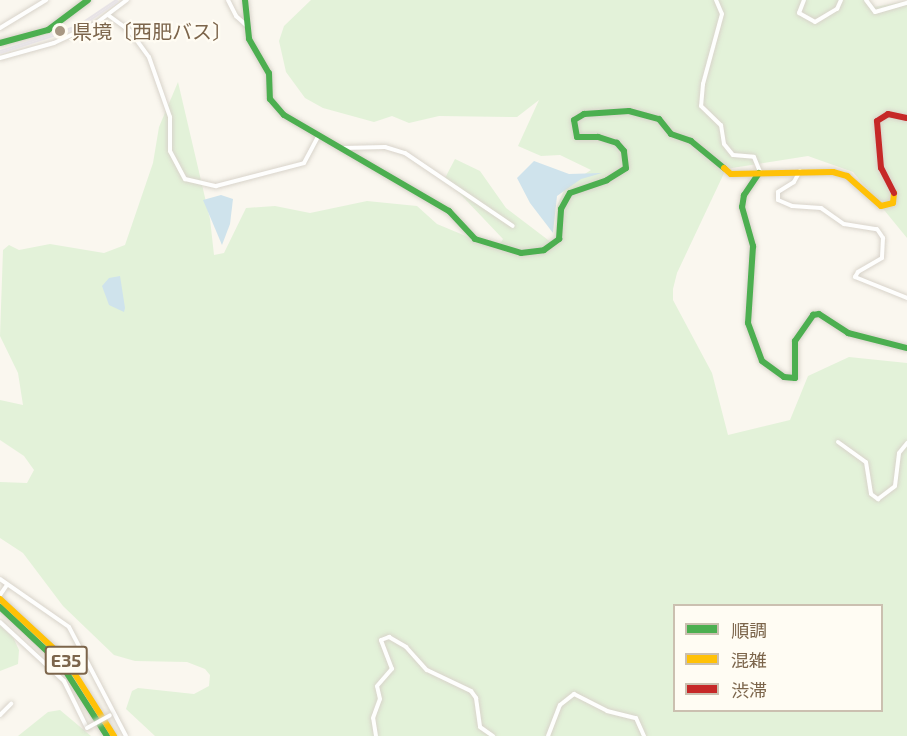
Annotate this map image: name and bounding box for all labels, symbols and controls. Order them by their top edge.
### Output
place label: 県境〔西肥バス〕 [72,19,232,43]
marker: 県境〔西肥バス〕 [53,24,67,38]
legend [673,604,883,712]
text: 順調 [731,619,767,641]
road number: E35 [44,645,88,675]
text: 混雑 [731,649,767,671]
text: 渋滞 [731,679,767,701]

